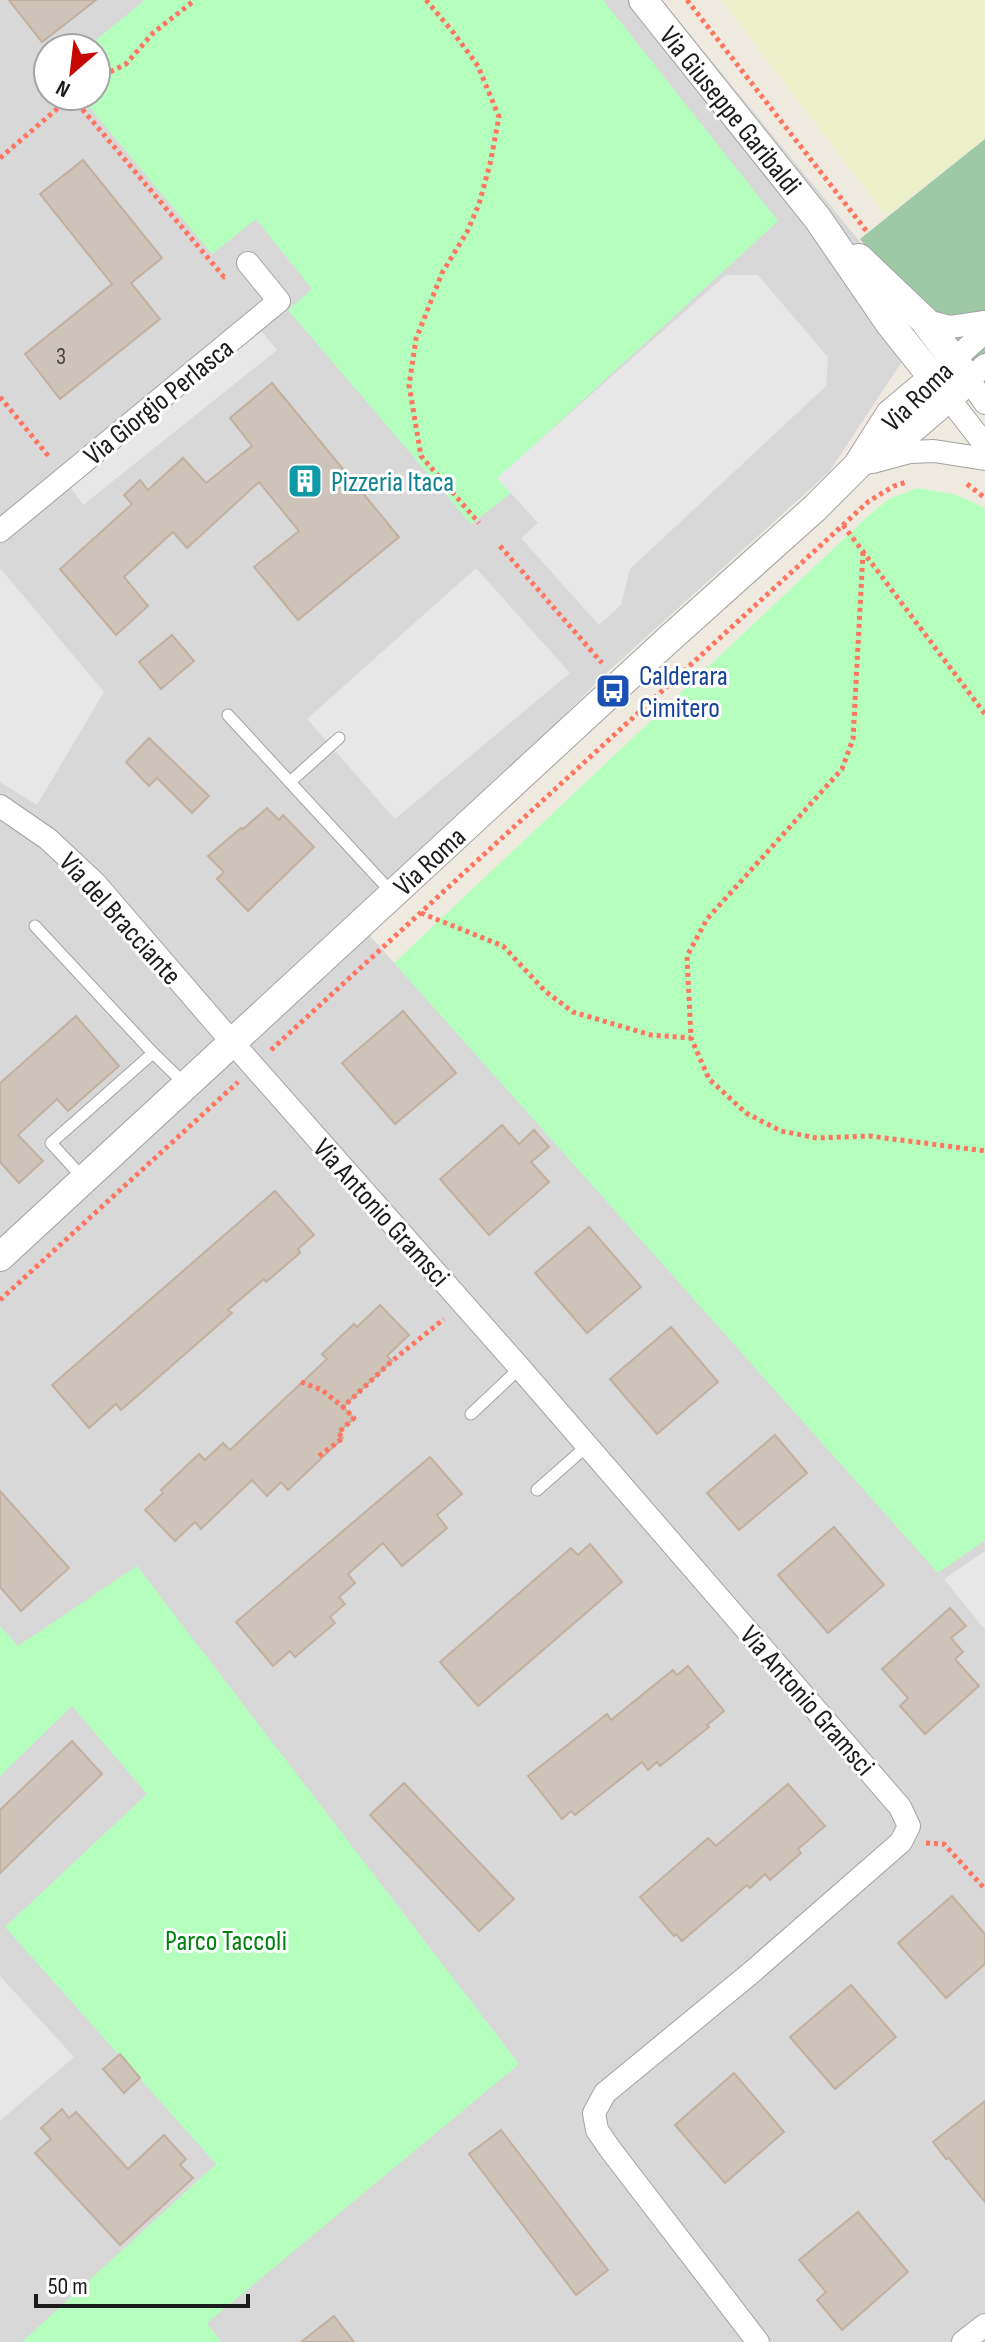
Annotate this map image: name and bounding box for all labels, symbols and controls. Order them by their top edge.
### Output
street label: Via Giuseppe Garibaldi [652,20,808,202]
north arrow [32,32,112,112]
text: N [52,74,75,103]
street label: Via Giorgio Perlasca [78,332,240,472]
house number: 3 [56,342,66,371]
street label: Via Roma [876,355,960,439]
building icon: Pizzeria Itaca [286,462,324,500]
place label: Pizzeria Itaca [331,466,454,499]
place label: Calderara Cimitero [639,660,728,725]
bus stop icon: Calderara Cimitero [594,672,632,710]
street label: Via Roma [387,821,473,903]
street label: Via del Bracciante [52,846,188,992]
street label: Via Antonio Gramsci [306,1132,456,1294]
street label: Via Antonio Gramsci [733,1619,881,1783]
park label: Parco Taccoli [165,1925,287,1958]
scale bar [36,2258,248,2308]
text: 50 m [48,2272,88,2301]

